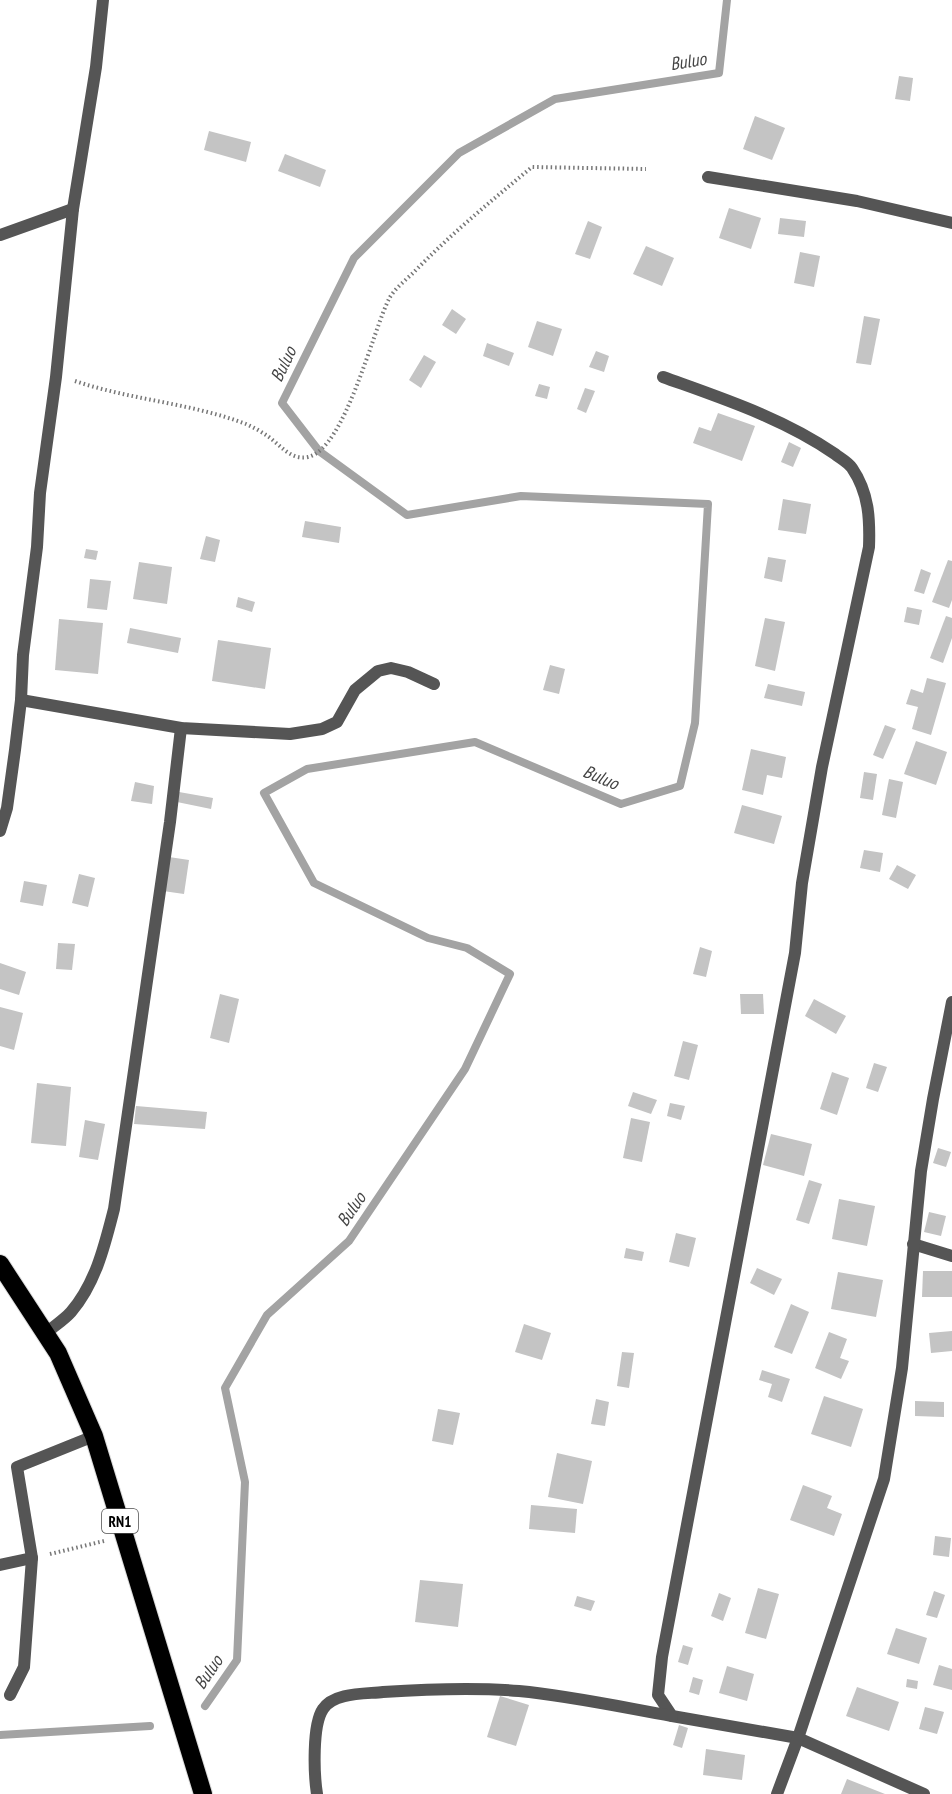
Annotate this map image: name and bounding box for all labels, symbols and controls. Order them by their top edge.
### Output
water label: Buluo [668,47,709,75]
water label: Buluo [265,342,302,385]
water label: Buluo [580,759,623,795]
water label: Buluo [331,1187,371,1230]
road number: RN1 [102,1509,138,1533]
water label: Buluo [188,1650,228,1693]

